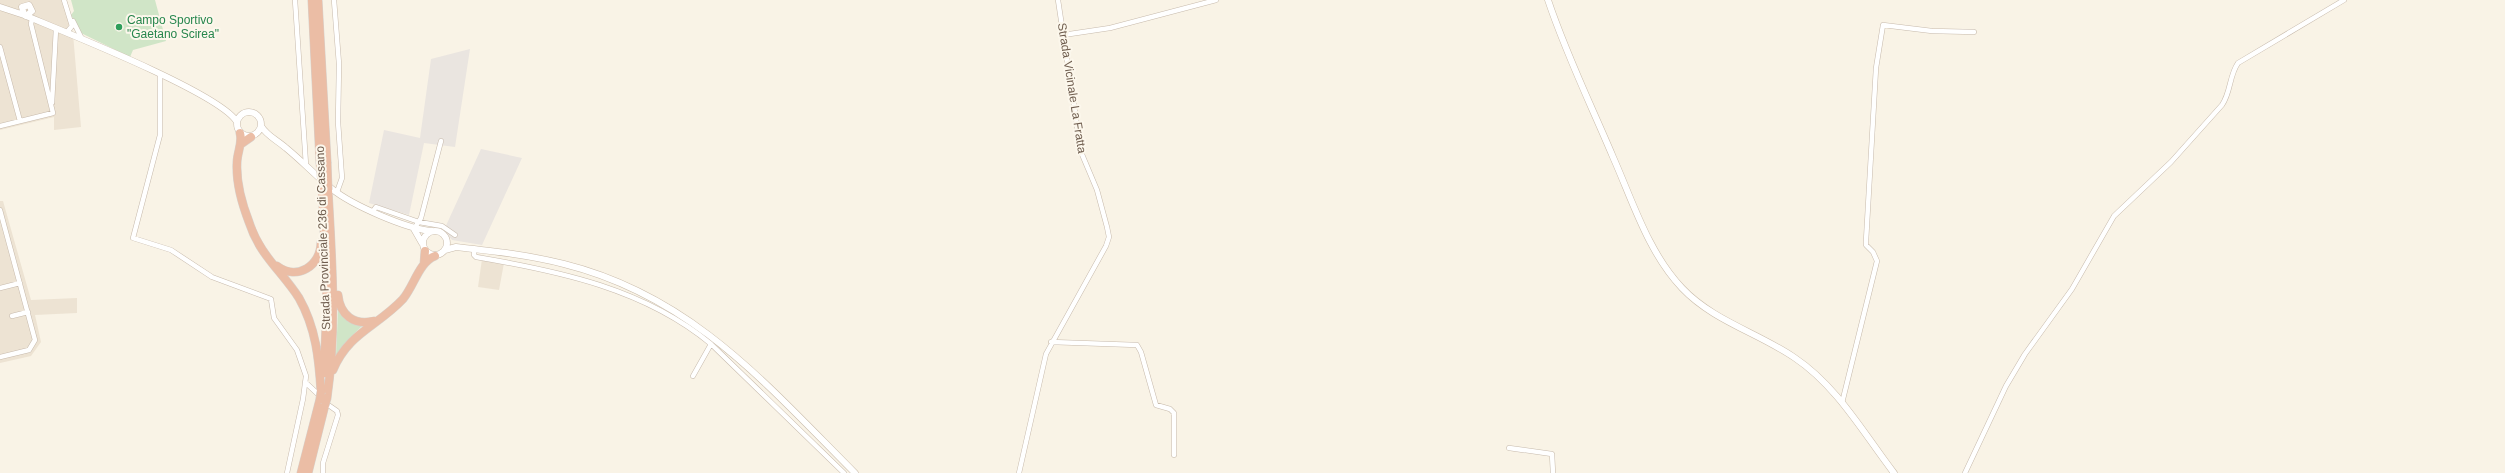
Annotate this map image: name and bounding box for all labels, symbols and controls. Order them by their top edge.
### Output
place label: Campo Sportivo "Gaetano Scirea" [127,13,219,41]
marker: Campo Sportivo "Gaetano Scirea" [114,22,124,32]
street label: Strada Vicinale La Fratta [1055,22,1089,155]
street label: Strada Provinciale 236 di Cassano [313,145,333,330]

